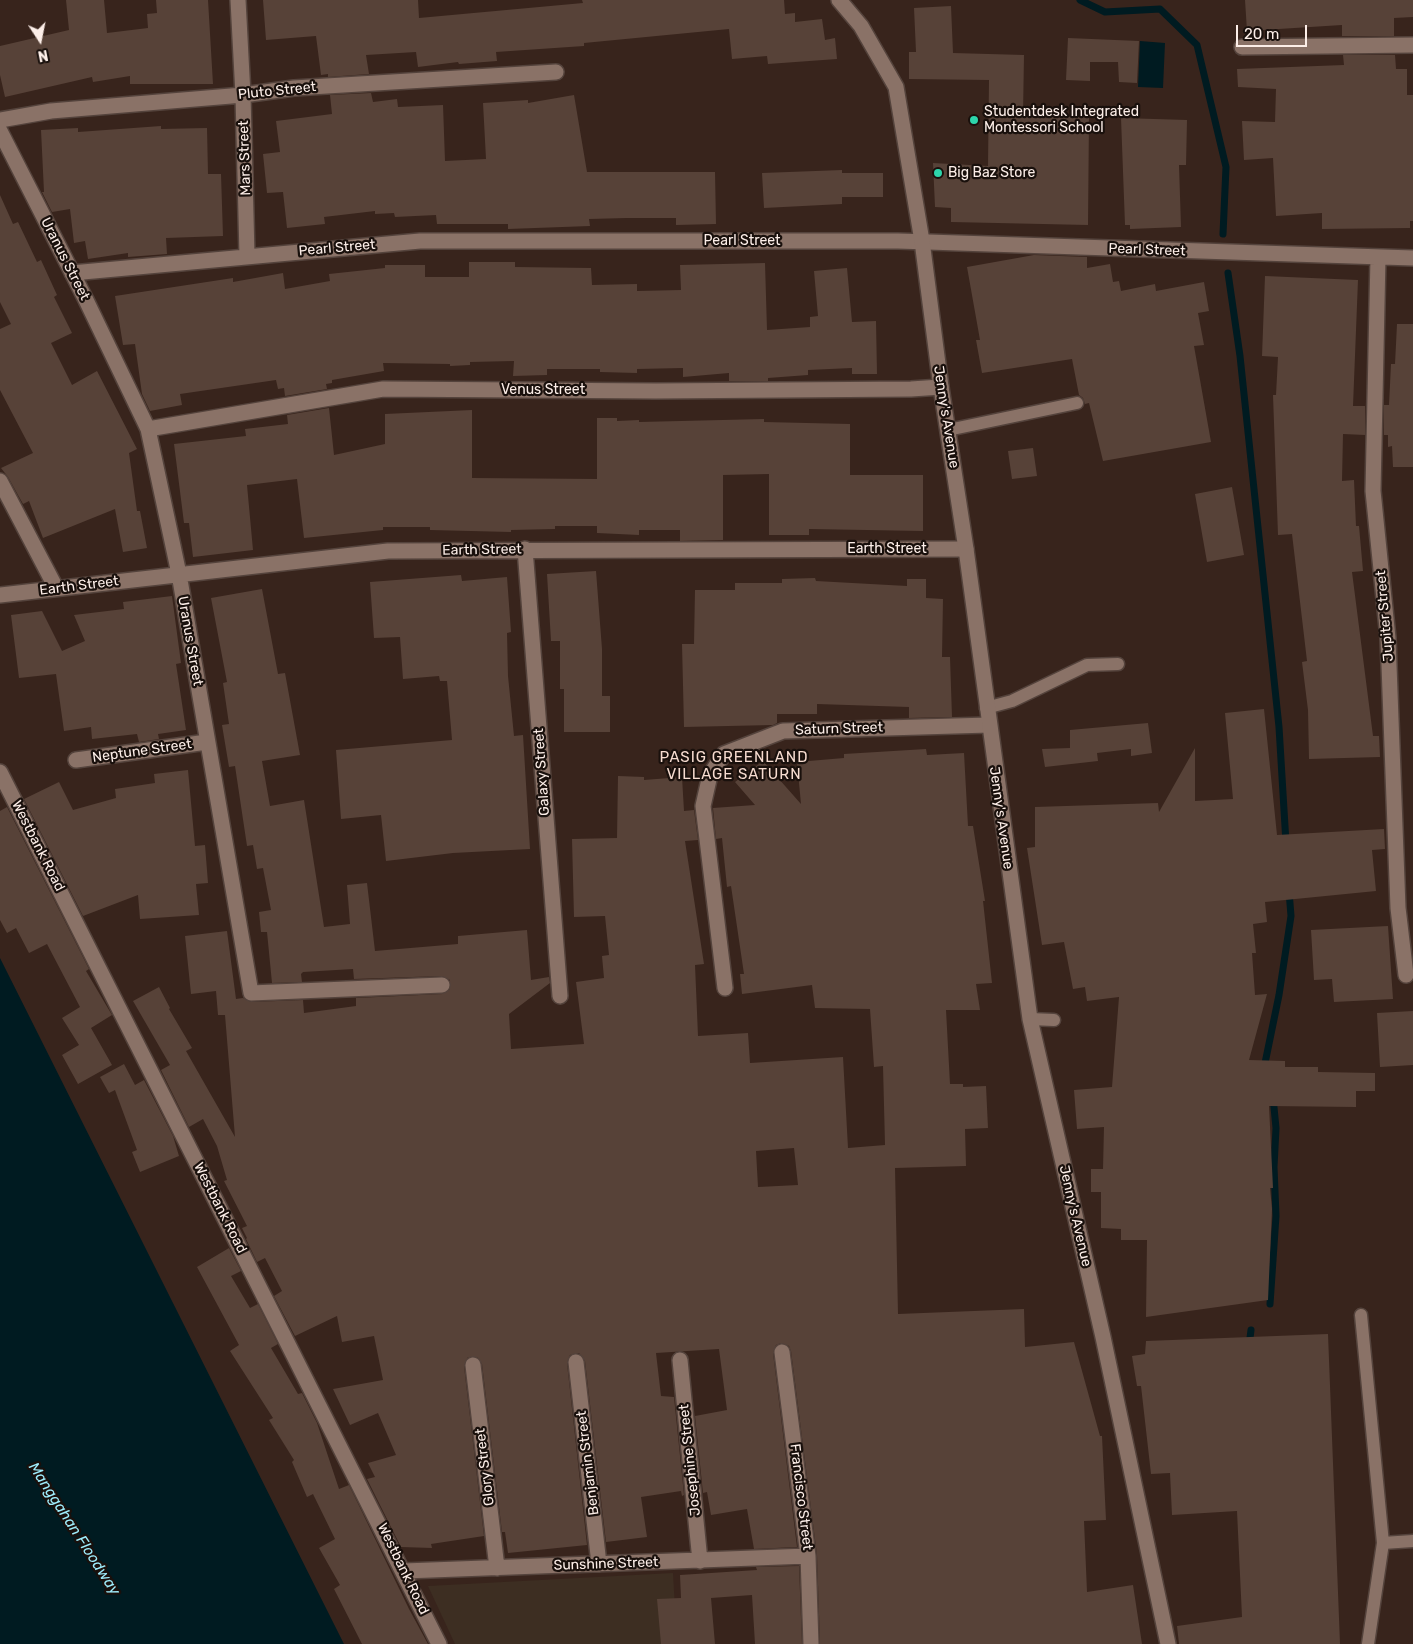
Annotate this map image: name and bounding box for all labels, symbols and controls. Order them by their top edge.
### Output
north arrow [15,15,65,65]
scale bar [1238,15,1309,47]
text: 20 m [1244,25,1279,43]
text: N [36,46,50,65]
street label: Pluto Street [237,79,317,103]
place label: Studentdesk Integrated Montessori School [984,104,1139,136]
marker: Studentdesk Integrated Montessori School [968,114,980,126]
street label: Mars Street [235,120,255,196]
place label: Big Baz Store [948,165,1035,181]
marker: Big Baz Store [932,167,944,179]
street label: Uranus Street [37,215,93,303]
street label: Pearl Street [703,233,781,249]
street label: Pearl Street [298,236,376,260]
street label: Pearl Street [1108,240,1186,260]
street label: Jenny's Avenue [930,365,962,469]
street label: Venus Street [501,382,585,398]
street label: Earth Street [442,541,522,559]
street label: Earth Street [847,541,927,557]
street label: Jupiter Street [1373,570,1397,662]
street label: Earth Street [39,573,119,599]
street label: Uranus Street [174,595,206,687]
street label: Saturn Street [795,719,883,739]
street label: Galaxy Street [531,728,553,816]
street label: Neptune Street [91,736,193,766]
district label: PASIG GREENLAND VILLAGE SATURN [658,749,810,784]
street label: Jenny's Avenue [985,766,1017,870]
street label: Westbank Road [8,798,68,894]
street label: Westbank Road [190,1160,250,1256]
street label: Jenny's Avenue [1055,1164,1095,1268]
street label: Josephine Street [676,1403,704,1517]
street label: Benjamin Street [573,1410,603,1516]
street label: Glory Street [472,1427,498,1507]
street label: Francisco Street [786,1443,816,1551]
water label: Manggahan Floodway [24,1459,124,1599]
street label: Westbank Road [374,1520,432,1618]
street label: Sunshine Street [553,1554,659,1574]

